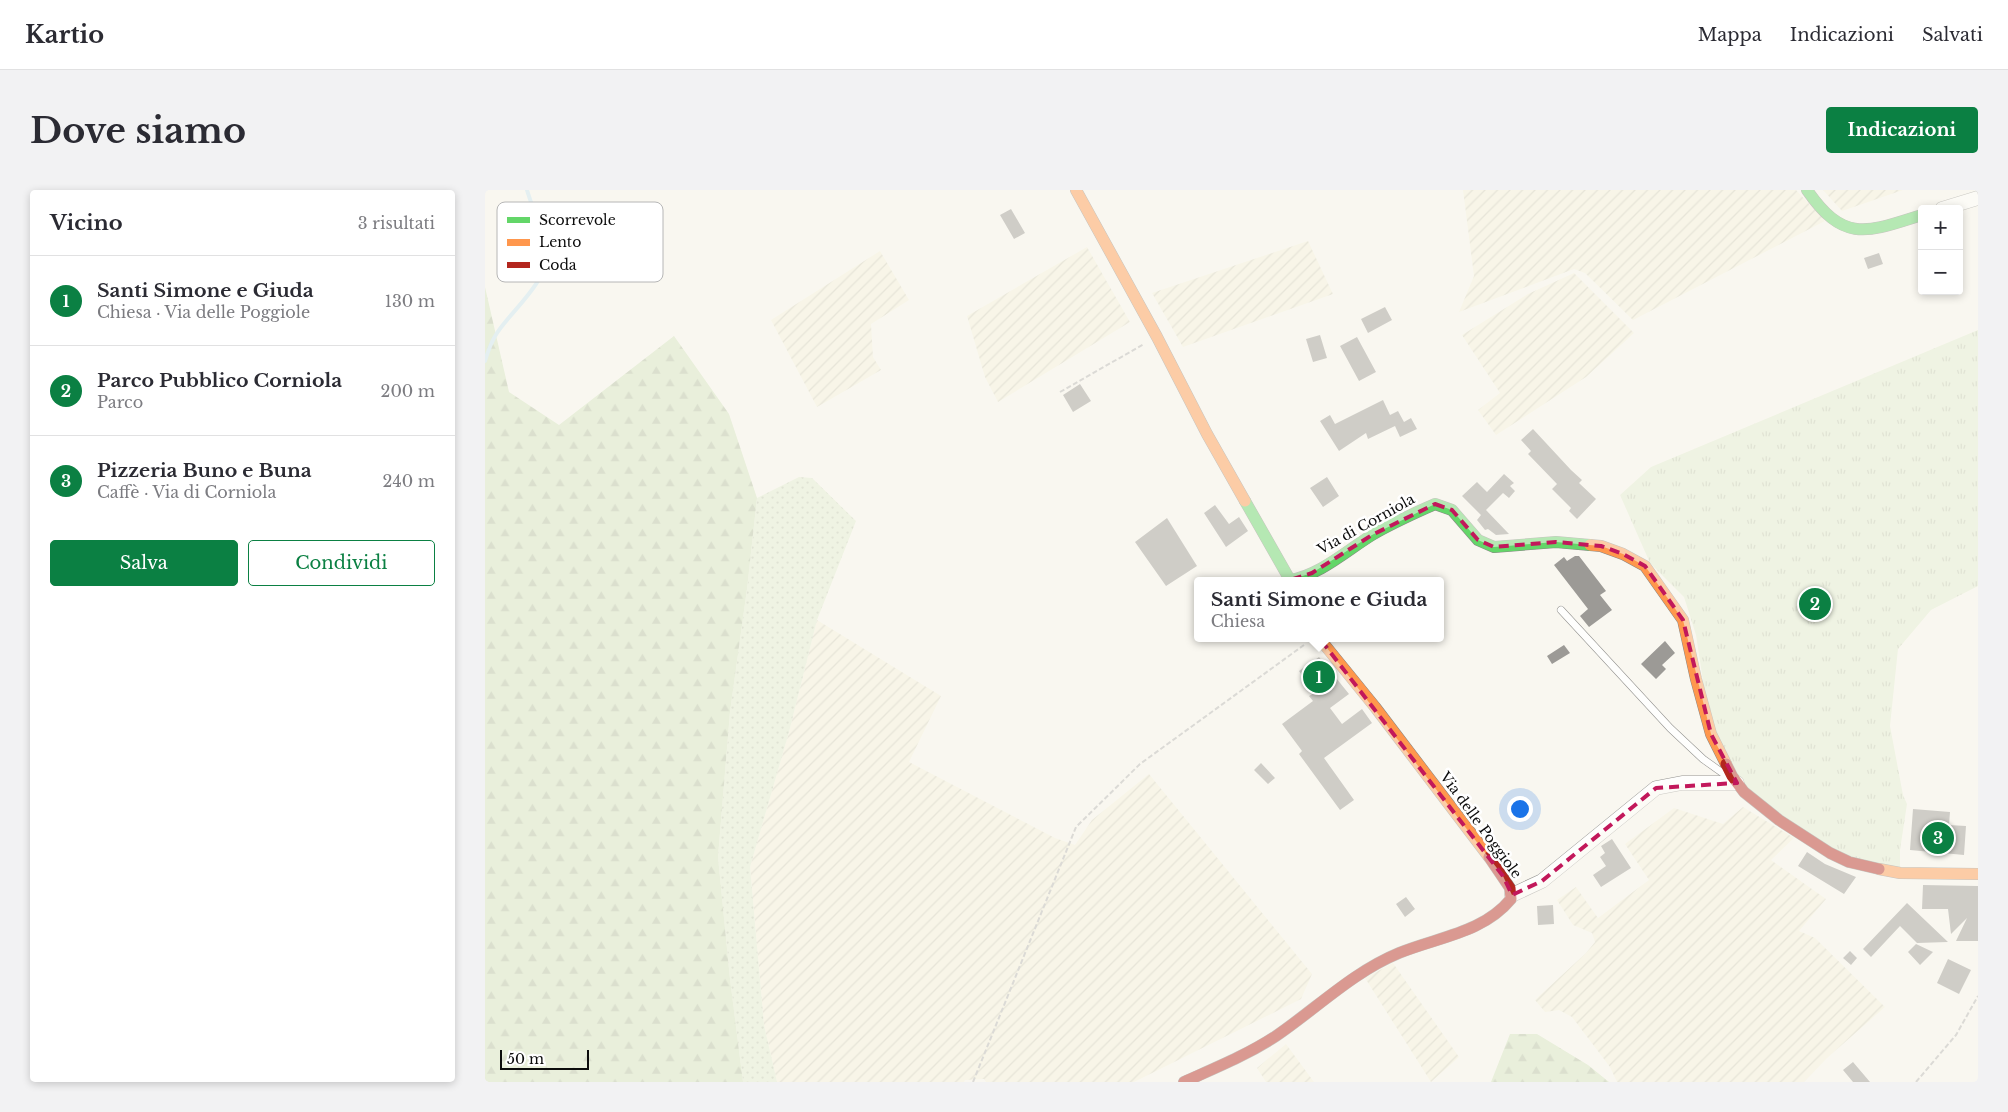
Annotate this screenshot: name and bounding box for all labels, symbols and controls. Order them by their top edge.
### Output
text: Kartio [25,20,104,49]
text: Mappa [1698,24,1762,46]
text: Indicazioni [1790,24,1894,46]
text: Salvati [1922,24,1983,46]
button: Indicazioni [1826,107,1978,153]
text: Dove siamo [30,109,246,152]
legend [497,202,663,282]
map controls [1918,205,1963,295]
button: + [1918,205,1963,250]
text: Vicino [50,210,123,236]
text: Scorrevole [539,211,616,229]
text: 3 risultati [358,213,435,233]
text: Lento [539,233,581,251]
button: − [1918,250,1963,295]
text: Coda [539,256,577,274]
text: Santi Simone e Giuda [97,279,314,302]
text: 1 [63,291,69,311]
text: 130 m [385,291,435,311]
text: Chiesa · Via delle Poggiole [97,302,310,322]
text: Parco Pubblico Corniola [97,369,342,392]
text: 2 [61,381,71,401]
text: 200 m [381,381,435,401]
text: Parco [97,392,143,412]
text: Pizzeria Buno e Buna [97,459,312,482]
text: 3 [61,471,71,491]
text: 240 m [383,471,435,491]
text: Caffè · Via di Corniola [97,482,276,502]
street label: Via di Corniola [1313,490,1418,559]
button: Salva [50,540,238,586]
button: Condividi [248,540,435,586]
popup [1194,577,1444,642]
pin: 2 [1799,585,1831,623]
text: Santi Simone e Giuda [1211,588,1427,611]
text: Chiesa [1211,611,1265,631]
pin: 1 [1303,658,1335,696]
street label: Via delle Poggiole [1436,767,1526,882]
your location [1507,796,1533,822]
pin: 3 [1922,819,1954,857]
scale bar [500,1047,589,1070]
text: 50 m [507,1050,544,1068]

